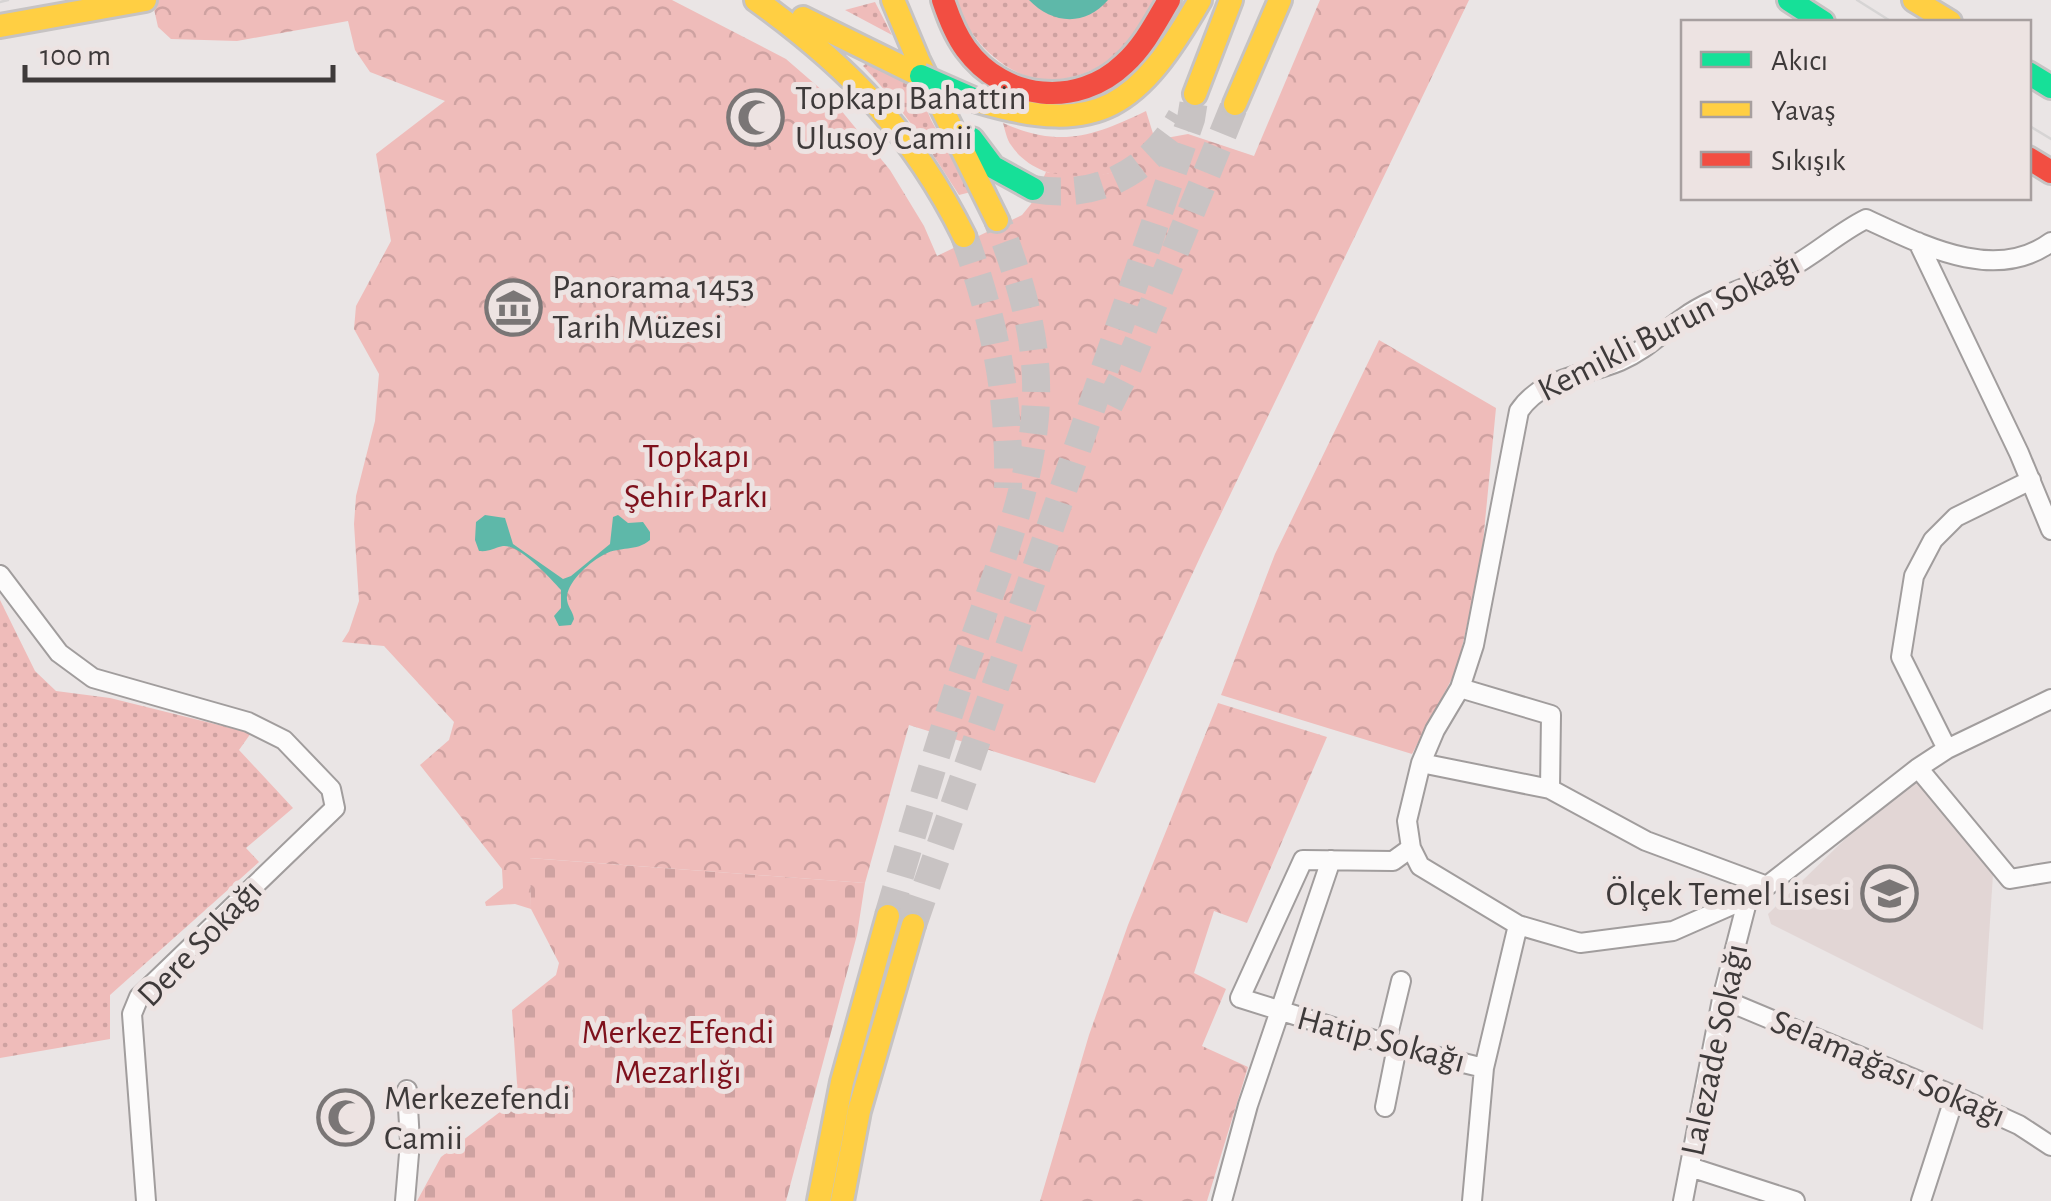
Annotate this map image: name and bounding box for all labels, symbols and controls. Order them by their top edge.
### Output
scale bar [25,20,332,82]
legend [1681,20,2031,200]
text: 100 m [40,41,111,71]
text: Akıcı [1771,46,1828,76]
place label: Topkapı Bahattin Ulusoy Camii [795,81,1027,156]
mosque icon: Topkapı Bahattin Ulusoy Camii [726,88,786,148]
text: Yavaş [1771,96,1836,126]
text: Sıkışık [1771,146,1846,176]
street label: Kemikli Burun Sokağı [1532,246,1806,408]
place label: Panorama 1453 Tarih Müzesi [552,270,755,345]
museum icon: Panorama 1453 Tarih Müzesi [483,277,543,337]
park label: Topkapı Şehir Parkı [624,439,768,514]
school or university icon: Ölçek Temel Lisesi [1860,864,1920,924]
street label: Dere Sokağı [131,873,269,1013]
place label: Ölçek Temel Lisesi [1606,876,1851,912]
street label: Lalezade Sokağı [1675,941,1755,1159]
street label: Hatip Sokağı [1293,1001,1469,1079]
street label: Selamağası Sokağı [1766,1004,2010,1134]
park label: Merkez Efendi Mezarlığı [581,1015,775,1090]
place label: Merkezefendi Camii [384,1081,571,1156]
mosque icon: Merkezefendi Camii [315,1088,375,1148]

